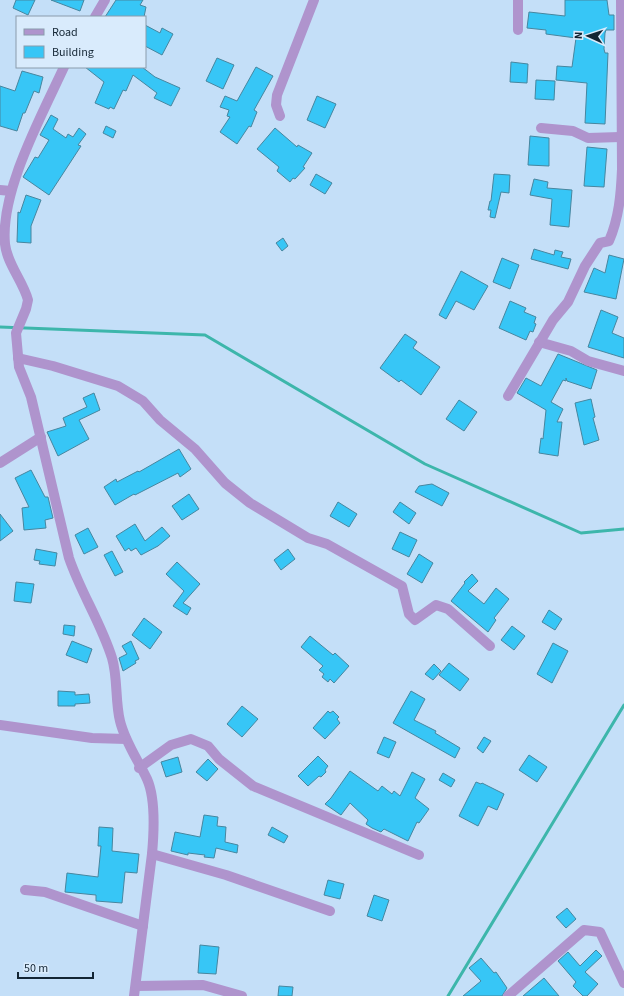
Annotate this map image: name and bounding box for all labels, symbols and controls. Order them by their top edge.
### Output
legend [16,16,146,68]
north arrow [568,16,608,56]
text: Road [52,24,78,41]
text: N [571,31,586,40]
text: Building [52,44,94,61]
scale bar [18,954,93,980]
text: 50 m [24,960,48,977]

